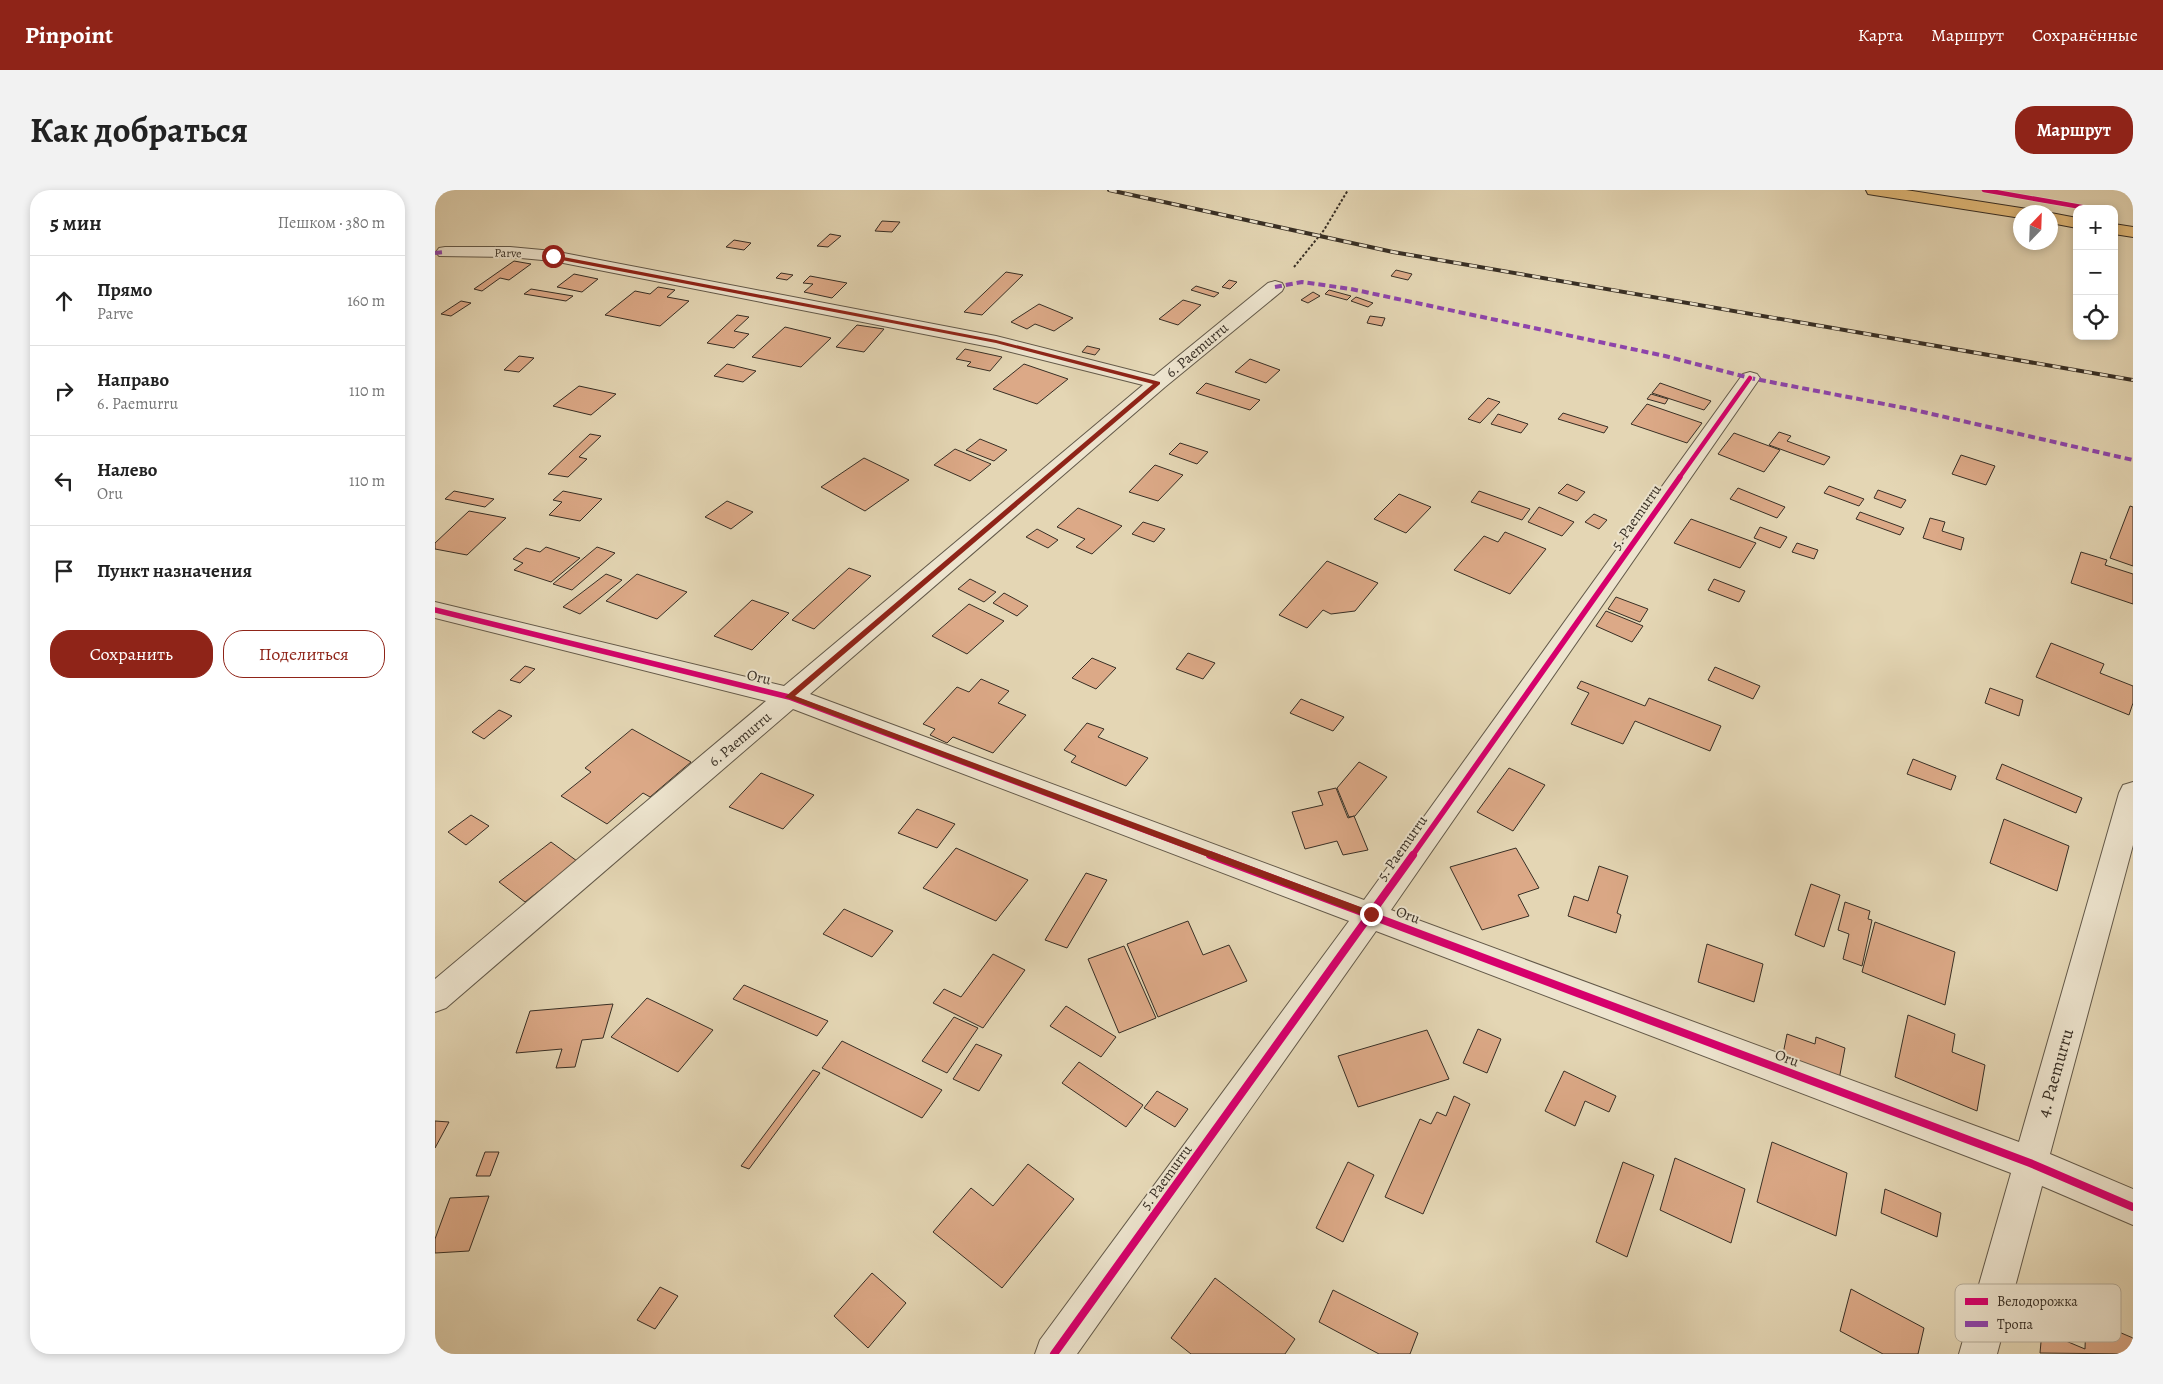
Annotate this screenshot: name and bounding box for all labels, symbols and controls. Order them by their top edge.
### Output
text: Pinpoint [25,19,113,51]
text: Карта [1858,23,1903,47]
text: Маршрут [1931,23,2004,47]
text: Сохранённые [2032,23,2138,47]
text: Как добраться [30,106,248,154]
button: Маршрут [2015,106,2133,154]
north arrow [2013,205,2058,250]
map controls [2073,205,2118,340]
button: + [2073,205,2118,250]
text: 5 мин [50,209,102,237]
text: Пешком · 380 m [278,212,385,234]
street label: Parve [494,245,522,261]
route start [542,245,565,268]
button: − [2073,250,2118,295]
text: Прямо [97,277,152,303]
icon: ahead [50,287,78,315]
text: 160 m [347,290,385,312]
button: locate [2073,295,2118,340]
text: Parve [97,303,133,325]
street label: 6. Paemurru [1161,317,1233,382]
text: Направо [97,367,169,393]
icon: right [50,377,78,405]
text: 110 m [349,380,385,402]
text: 6. Paemurru [97,393,178,415]
text: Налево [97,457,157,483]
icon: left [50,467,78,495]
text: 110 m [349,470,385,492]
street label: 5. Paemurru [1606,480,1666,554]
text: Oru [97,483,123,505]
icon: arrive [50,557,78,585]
text: Пункт назначения [97,558,252,584]
button: Сохранить [50,630,213,678]
button: Поделиться [223,630,385,678]
street label: Oru [745,664,774,690]
street label: 6. Paemurru [704,706,776,771]
street label: 5. Paemurru [1372,811,1432,885]
street label: Oru [1393,901,1424,929]
route end [1360,903,1383,926]
street label: 4. Paemurru [2031,1026,2079,1120]
street label: Oru [1772,1044,1803,1072]
street label: 5. Paemurru [1136,1140,1197,1213]
legend [1955,1284,2121,1342]
text: Велодорожка [1997,1292,2078,1311]
text: Тропа [1997,1315,2034,1334]

